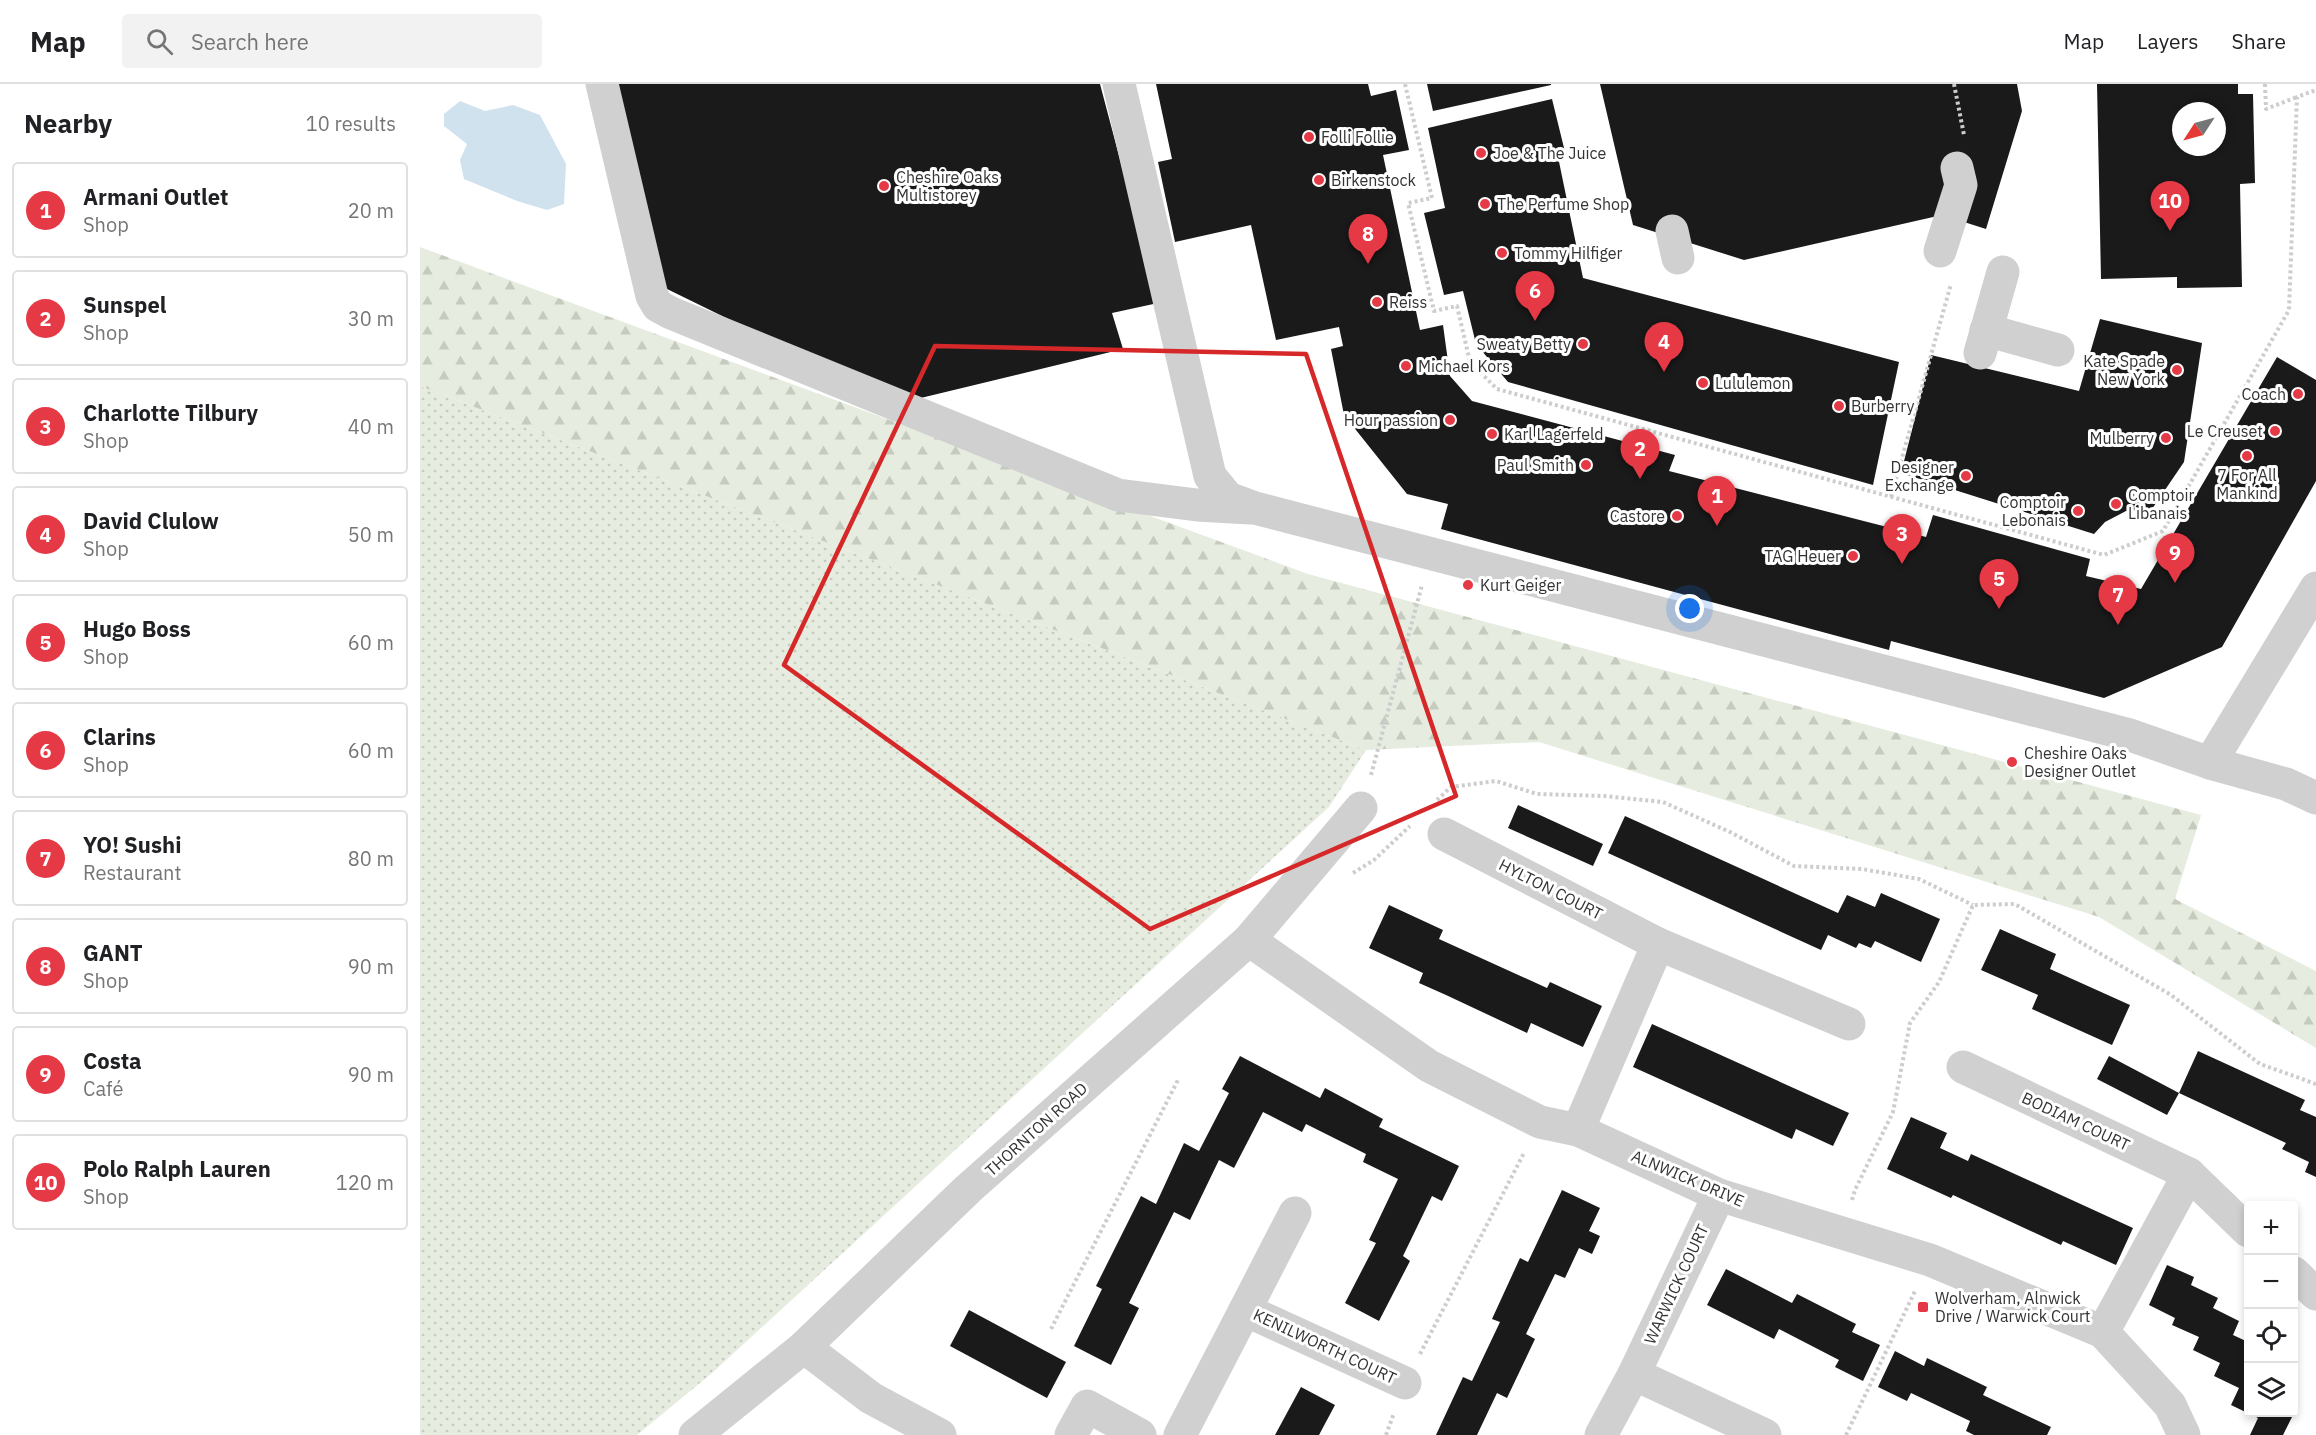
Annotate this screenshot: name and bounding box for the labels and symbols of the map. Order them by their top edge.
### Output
north arrow [2172,102,2226,156]
place label: Folli Follie [1321,127,1394,147]
marker: Folli Follie [1302,130,1316,144]
place label: Joe & The Juice [1493,143,1607,163]
marker: Joe & The Juice [1474,146,1488,160]
place label: Cheshire Oaks Multistorey [896,167,999,205]
place label: Birkenstock [1331,170,1417,190]
marker: Birkenstock [1312,173,1326,187]
marker: Cheshire Oaks Multistorey [877,179,891,193]
pin: 10 [2150,182,2190,231]
place label: The Perfume Shop [1497,194,1629,214]
marker: The Perfume Shop [1478,197,1492,211]
pin: 8 [1348,214,1388,264]
place label: Tommy Hilfiger [1514,243,1623,263]
marker: Tommy Hilfiger [1495,246,1509,260]
pin: 6 [1516,272,1554,321]
place label: Reiss [1389,292,1427,312]
marker: Reiss [1370,295,1384,309]
pin: 4 [1644,322,1684,372]
place label: Sweaty Betty [1476,334,1571,354]
marker: Sweaty Betty [1576,337,1590,351]
place label: Kate Spade New York [2083,351,2166,389]
place label: Michael Kors [1418,356,1510,376]
marker: Michael Kors [1399,359,1413,373]
marker: Kate Spade New York [2170,363,2184,377]
place label: Lululemon [1715,373,1791,393]
marker: Lululemon [1696,376,1710,390]
place label: Coach [2241,384,2286,404]
marker: Coach [2291,387,2305,401]
place label: Burberry [1851,396,1914,416]
marker: Burberry [1832,399,1846,413]
place label: Hour passion [1344,410,1438,430]
marker: Hour passion [1443,413,1457,427]
place label: Le Creuset [2187,421,2263,441]
place label: Karl Lagerfeld [1504,424,1604,444]
marker: Le Creuset [2268,424,2282,438]
marker: Karl Lagerfeld [1485,427,1499,441]
place label: Mulberry [2090,428,2154,448]
pin: 2 [1620,430,1660,479]
marker: Mulberry [2159,431,2173,445]
marker: 7 For All Mankind [2240,449,2254,463]
place label: Paul Smith [1497,455,1574,475]
place label: Designer Exchange [1885,457,1954,495]
marker: Paul Smith [1579,458,1593,472]
place label: 7 For All Mankind [2216,465,2278,503]
marker: Designer Exchange [1959,469,1973,483]
pin: 1 [1698,476,1736,526]
place label: Comptoir Libanais [2128,485,2195,523]
place label: Comptoir Lebonais [2000,492,2066,530]
marker: Comptoir Libanais [2109,497,2123,511]
marker: Comptoir Lebonais [2071,504,2085,518]
place label: Castore [1610,506,1665,526]
marker: Castore [1670,509,1684,523]
pin: 3 [1882,514,1922,564]
pin: 9 [2156,534,2194,583]
place label: TAG Heuer [1764,546,1841,566]
marker: TAG Heuer [1846,549,1860,563]
pin: 5 [1980,560,2018,609]
place label: Kurt Geiger [1480,575,1561,595]
pin: 7 [2098,576,2138,625]
marker: Kurt Geiger [1461,578,1475,592]
your location [1675,594,1704,623]
place label: Cheshire Oaks Designer Outlet [2024,743,2136,781]
marker: Cheshire Oaks Designer Outlet [2005,755,2019,769]
street label: HYLTON COURT [1496,854,1606,924]
street label: THORNTON ROAD [981,1078,1091,1180]
street label: BODIAM COURT [2019,1087,2133,1155]
street label: ALNWICK DRIVE [1629,1145,1747,1211]
street label: WARWICK COURT [1639,1221,1713,1347]
place label: Wolverham, Alnwick Drive / Warwick Court [1935,1288,2091,1326]
marker: Wolverham, Alnwick Drive / Warwick Court [1916,1300,1930,1314]
street label: KENILWORTH COURT [1250,1304,1400,1388]

